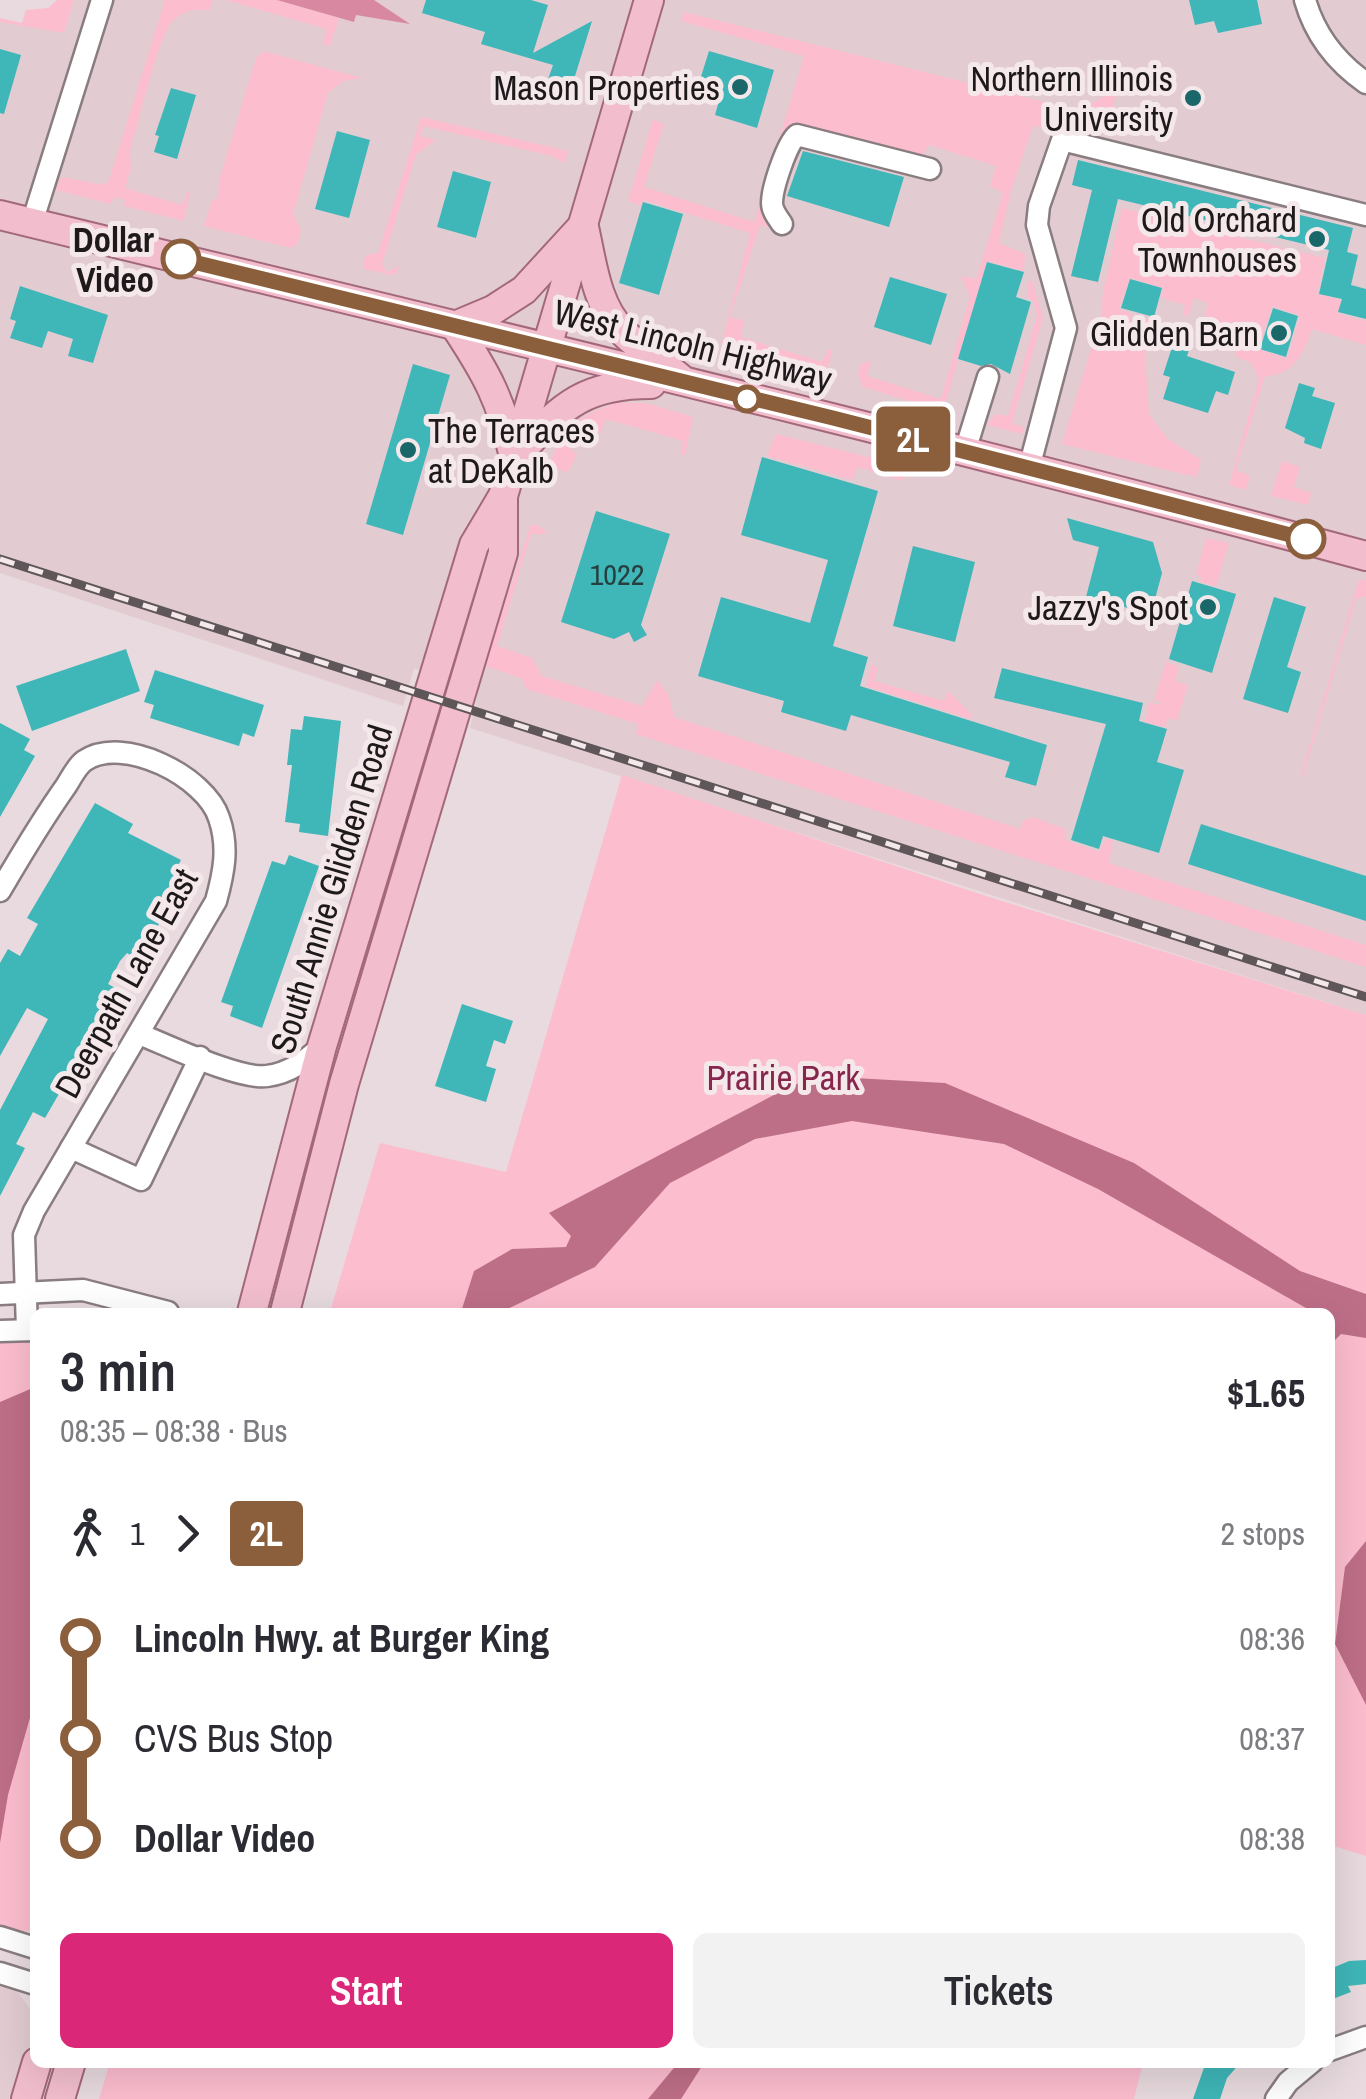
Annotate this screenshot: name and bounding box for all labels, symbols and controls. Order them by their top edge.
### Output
place label: Northern Illinois University [970,55,1174,142]
place label: Mason Properties [493,64,720,111]
marker: Mason Properties [729,76,751,98]
marker: Northern Illinois University [1182,87,1204,109]
place label: Old Orchard Townhouses [1137,196,1297,283]
place label: Dollar Video [73,216,155,303]
marker: Old Orchard Townhouses [1306,228,1328,250]
marker: Dollar Video [162,240,200,278]
street label: West Lincoln Highway [549,288,838,402]
place label: Glidden Barn [1090,310,1259,357]
marker: Glidden Barn [1268,322,1290,344]
unlabelled marker [734,386,760,412]
line badge: 2L [868,406,958,472]
place label: The Terraces at DeKalb [428,407,595,494]
text: 2L [896,416,930,463]
marker: The Terraces at DeKalb [397,439,419,461]
unlabelled marker [1287,520,1325,558]
house number: 1022 [590,554,644,594]
place label: Jazzy's Spot [1028,584,1188,631]
marker: Jazzy's Spot [1197,596,1219,618]
street label: South Annie Glidden Road [259,719,403,1059]
street label: Deerpath Lane East [44,860,208,1106]
park label: Prairie Park [706,1054,860,1101]
text: 3 min [60,1334,176,1408]
text: $1.65 [1227,1368,1305,1419]
text: 08:35 – 08:38 · Bus [60,1409,288,1452]
icon: walk [60,1506,115,1561]
icon: forward [160,1506,215,1561]
text: 2L [250,1510,283,1557]
text: 1 [130,1512,145,1555]
text: 2 stops [1220,1512,1305,1555]
text: Lincoln Hwy. at Burger King [134,1613,549,1664]
text: 08:36 [1239,1617,1305,1660]
text: CVS Bus Stop [134,1713,333,1764]
text: 08:37 [1239,1717,1305,1760]
text: Dollar Video [134,1813,315,1864]
text: 08:38 [1239,1817,1305,1860]
button: Start [60,1933,673,2048]
button: Tickets [693,1933,1305,2048]

